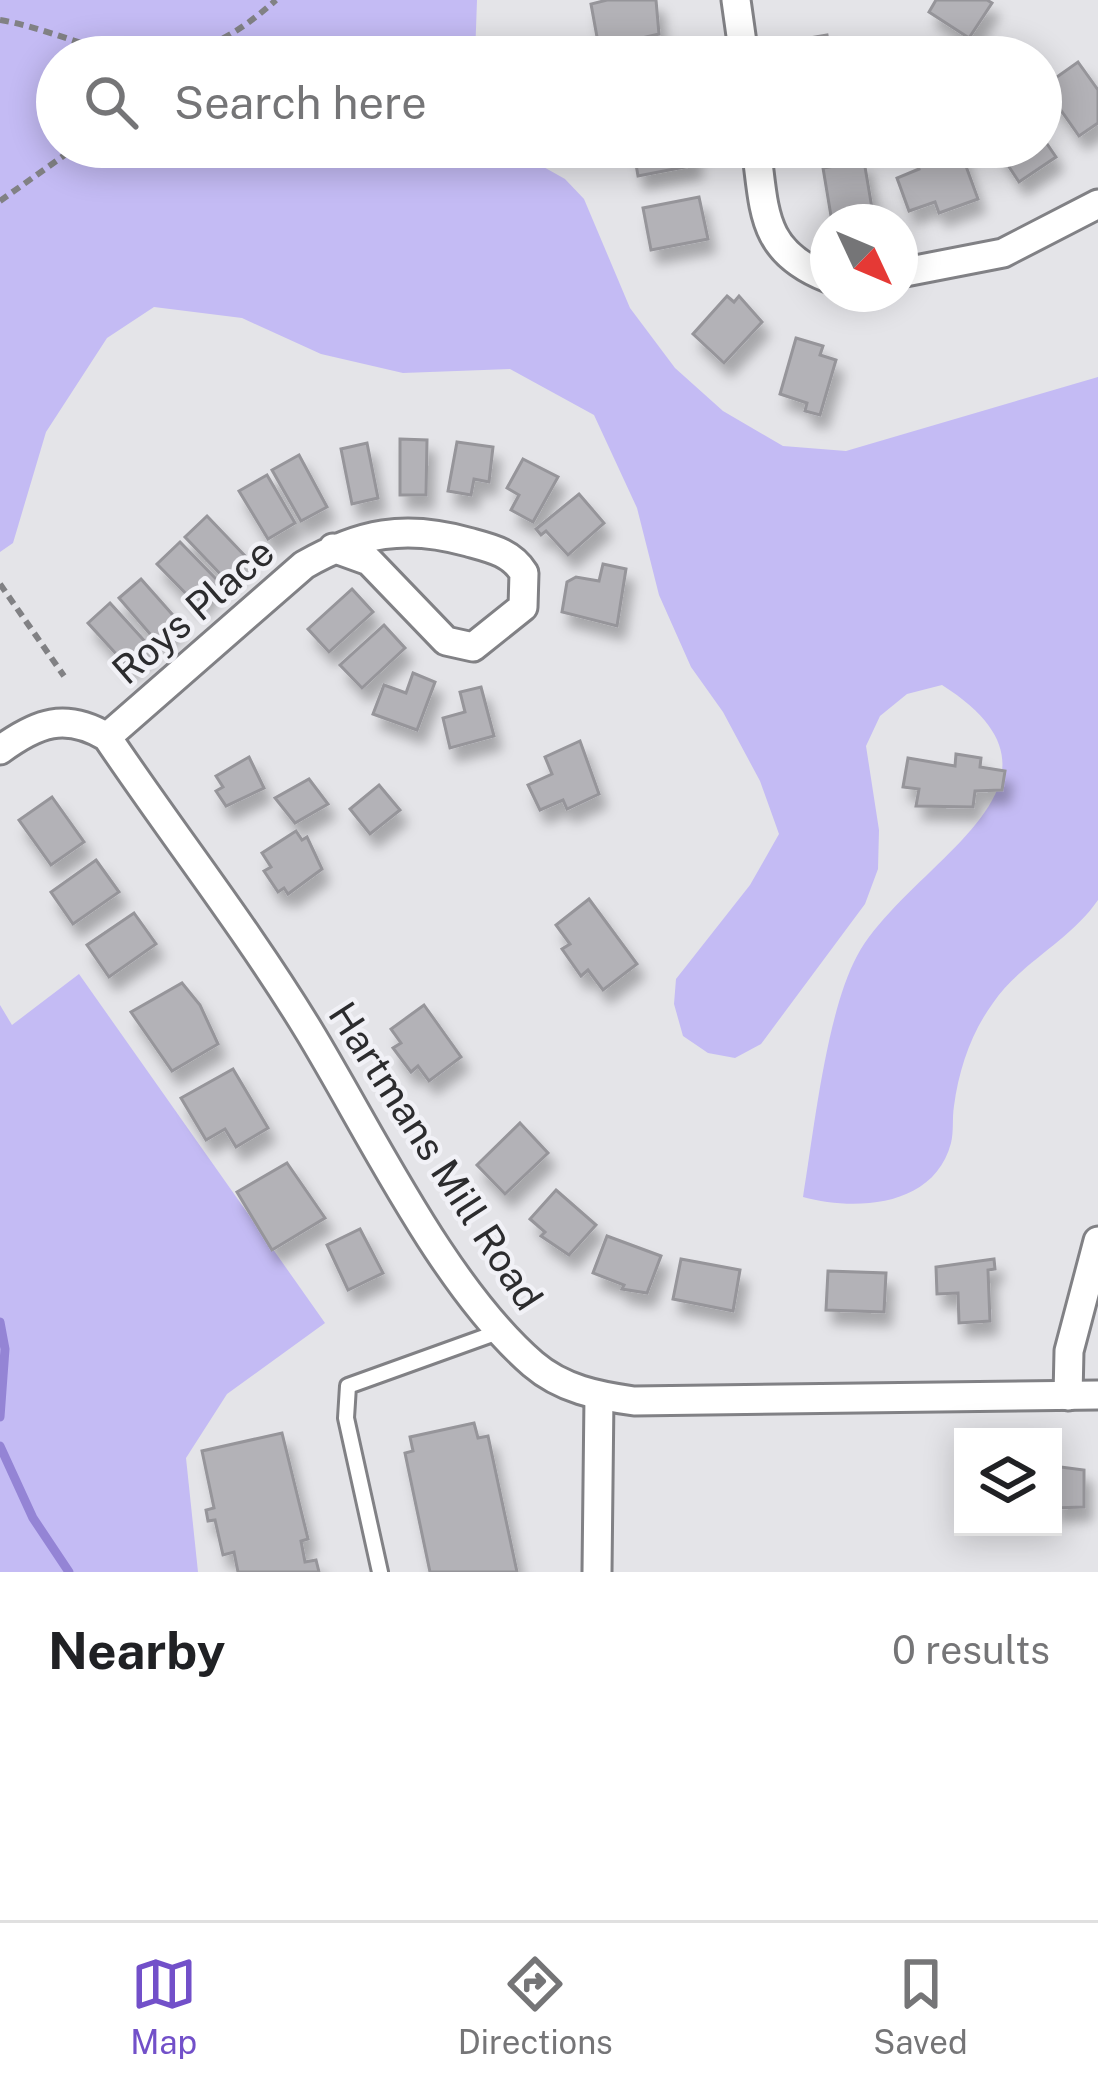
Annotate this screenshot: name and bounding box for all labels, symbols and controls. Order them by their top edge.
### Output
search box [36,36,1062,168]
icon: search [78,69,144,135]
text: Search here [174,76,427,129]
north arrow [810,204,918,312]
street label: Roys Place [103,529,283,693]
street label: Hartmans Mill Road [319,994,553,1318]
map controls [954,1428,1062,1536]
button: layers [954,1428,1062,1536]
text: Nearby [48,1621,225,1680]
text: 0 results [892,1627,1050,1673]
tab: Map [130,1951,197,2061]
tab: Directions [458,1951,613,2061]
tab: Saved [873,1951,968,2061]

